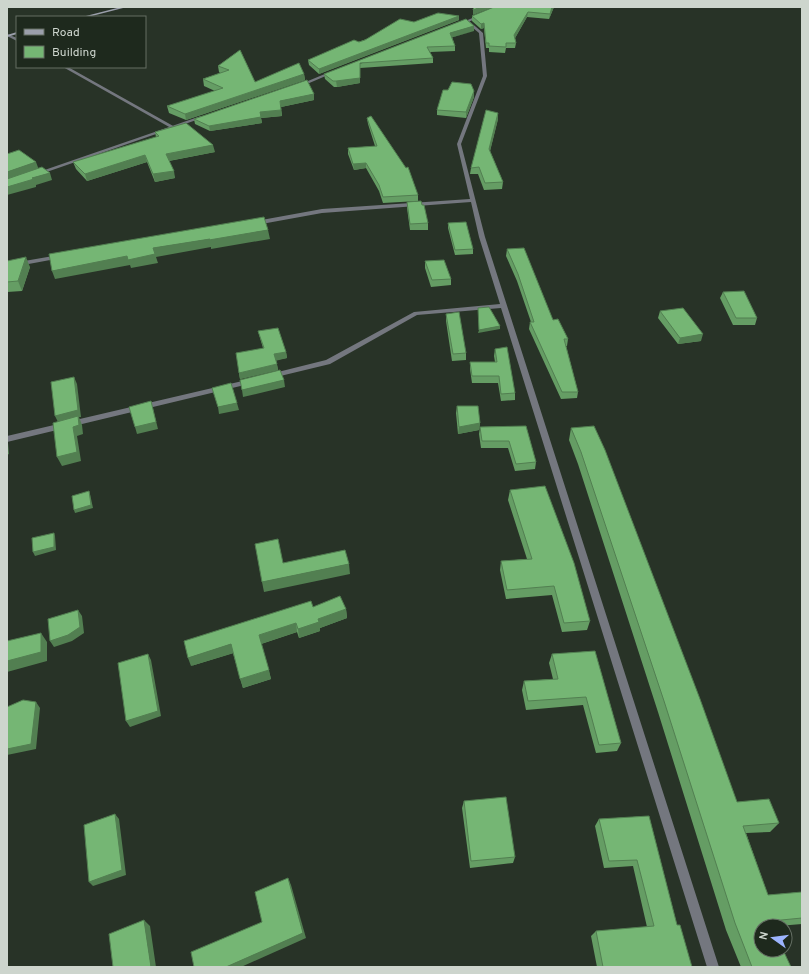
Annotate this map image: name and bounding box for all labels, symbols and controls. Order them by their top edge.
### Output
legend [16,16,146,68]
text: Road [52,25,80,41]
text: Building [52,45,96,61]
north arrow [753,918,793,958]
text: N [757,930,772,941]

